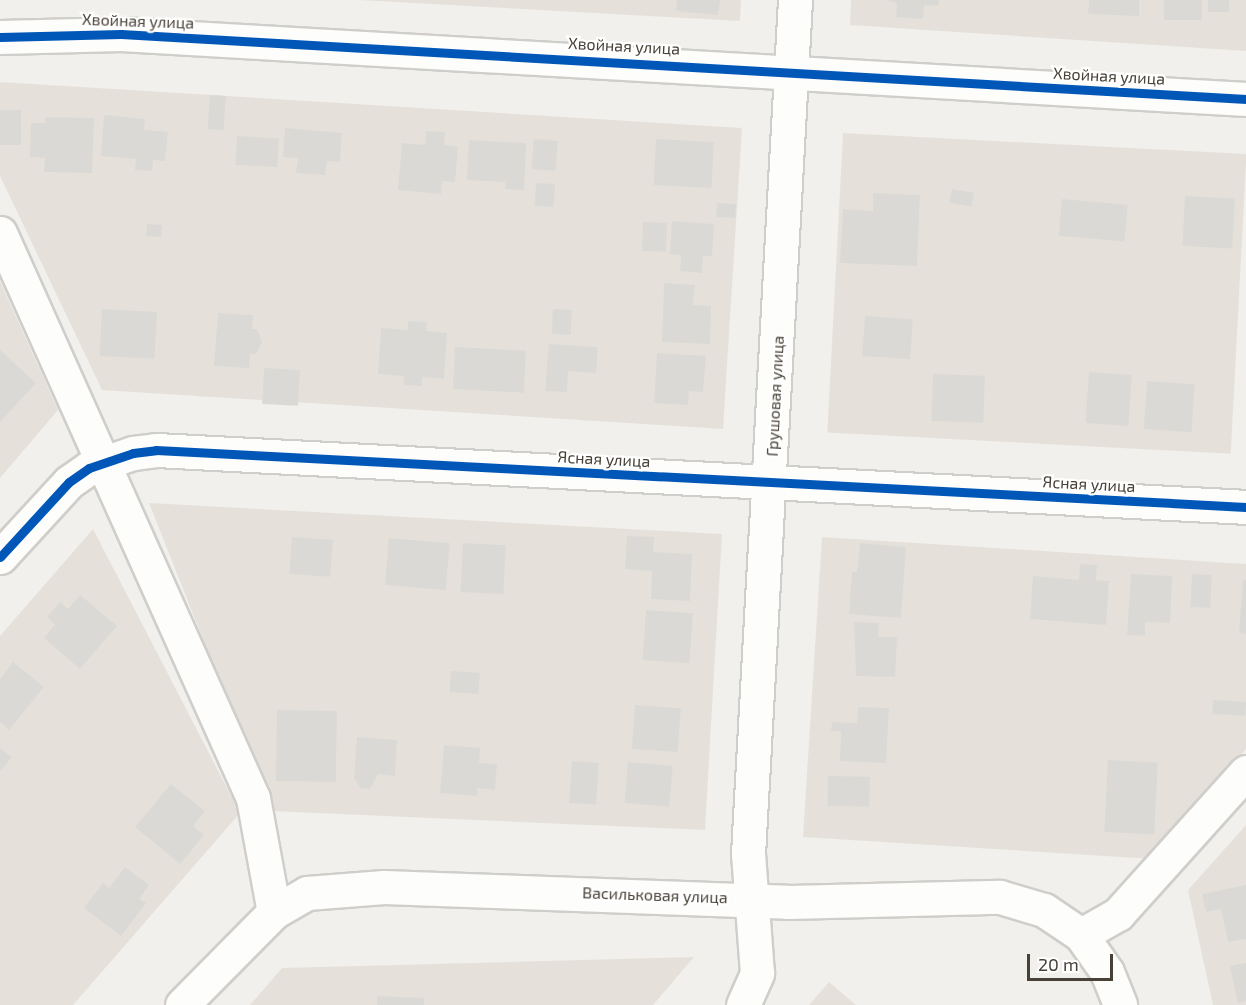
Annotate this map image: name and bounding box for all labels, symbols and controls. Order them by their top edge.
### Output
street label: Хвойная улица [82,9,194,33]
street label: Хвойная улица [567,33,681,59]
street label: Хвойная улица [1052,63,1166,89]
street label: Грушовая улица [762,335,788,457]
street label: Ясная улица [557,447,651,471]
street label: Ясная улица [1042,472,1136,496]
street label: Васильковая улица [582,883,728,907]
scale bar [1030,942,1116,980]
text: 20 m [1038,953,1079,975]

